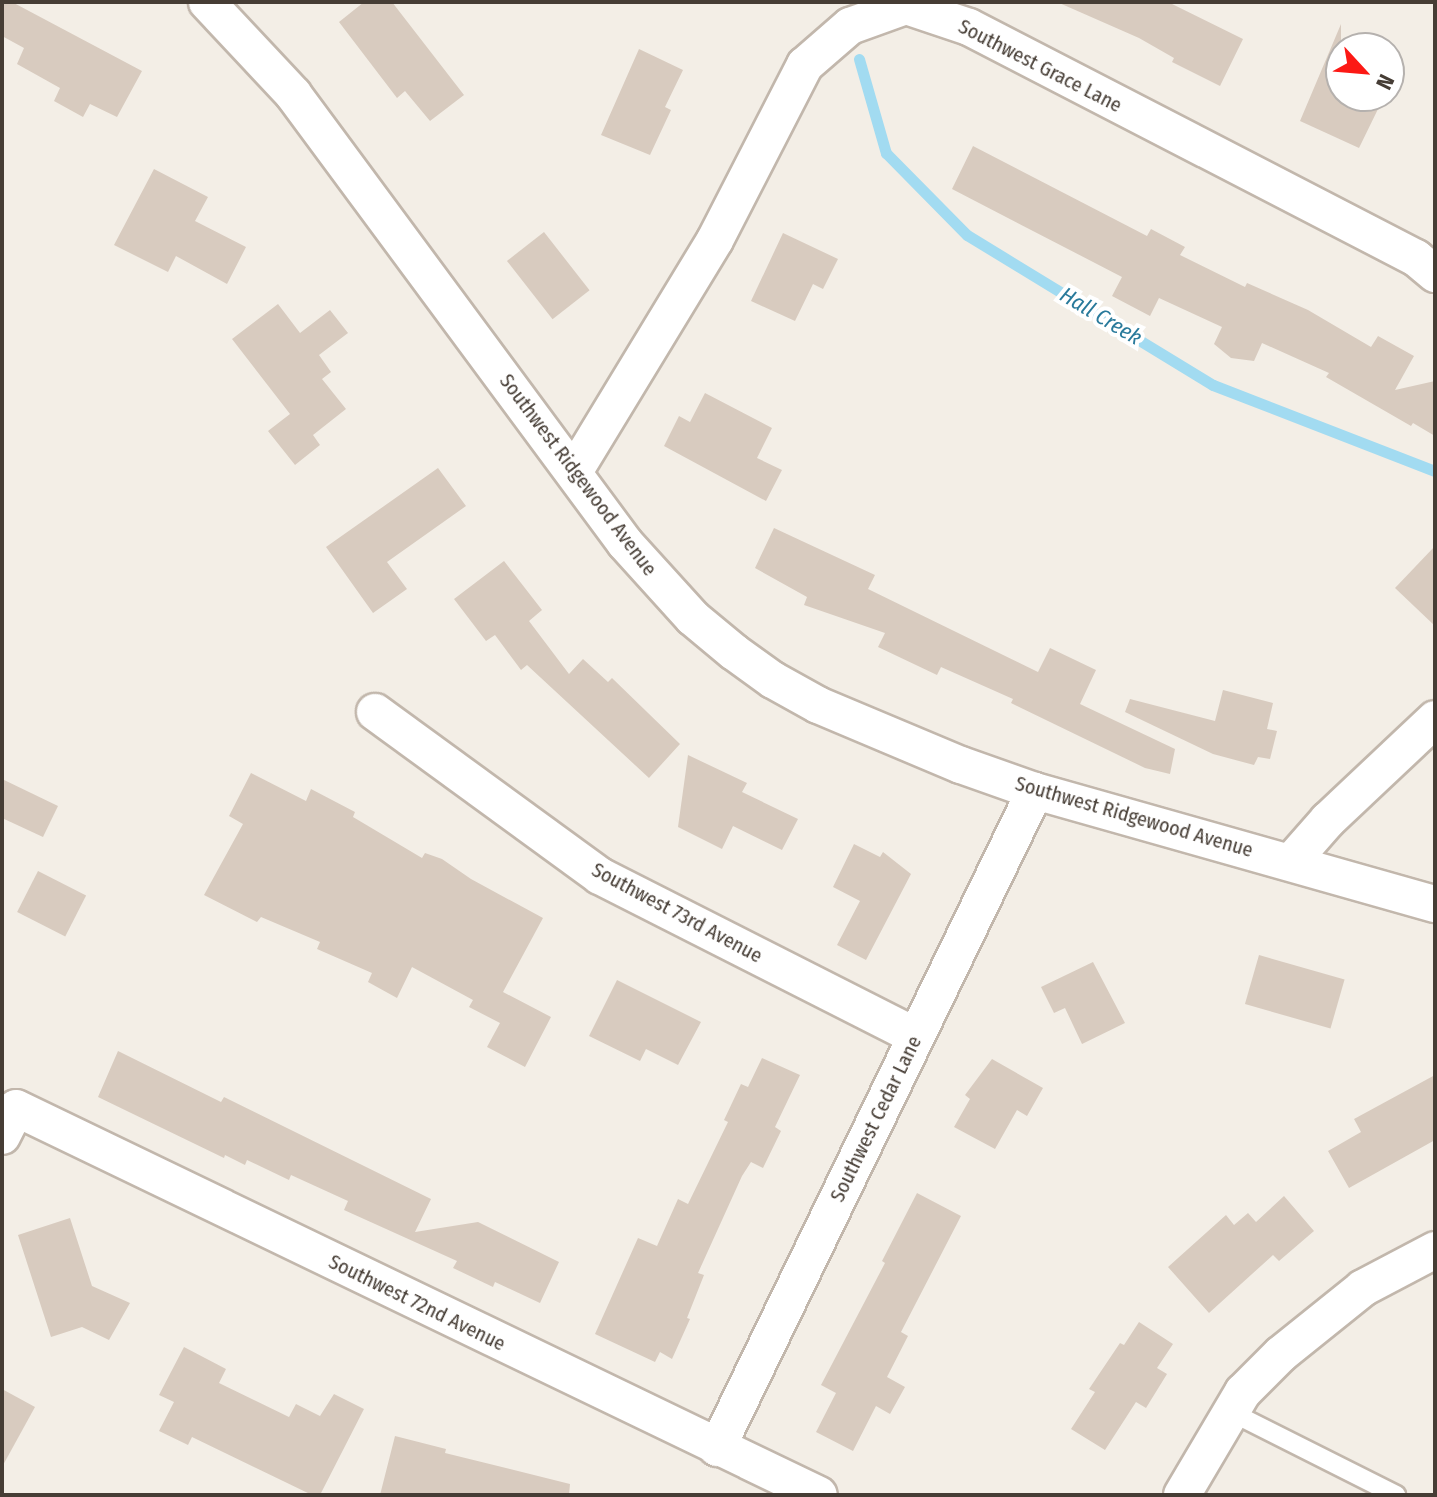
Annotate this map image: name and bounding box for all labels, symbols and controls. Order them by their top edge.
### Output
street label: Southwest Grace Lane [954,14,1126,118]
north arrow [1325,32,1405,112]
text: N [1370,70,1400,94]
water label: Hall Creek [1055,281,1147,351]
street label: Southwest Ridgewood Avenue [494,370,662,580]
street label: Southwest Ridgewood Avenue [1012,772,1256,862]
street label: Southwest 73rd Avenue [588,858,766,968]
street label: Southwest Cedar Lane [825,1032,927,1206]
street label: Southwest 72nd Avenue [325,1250,509,1356]

